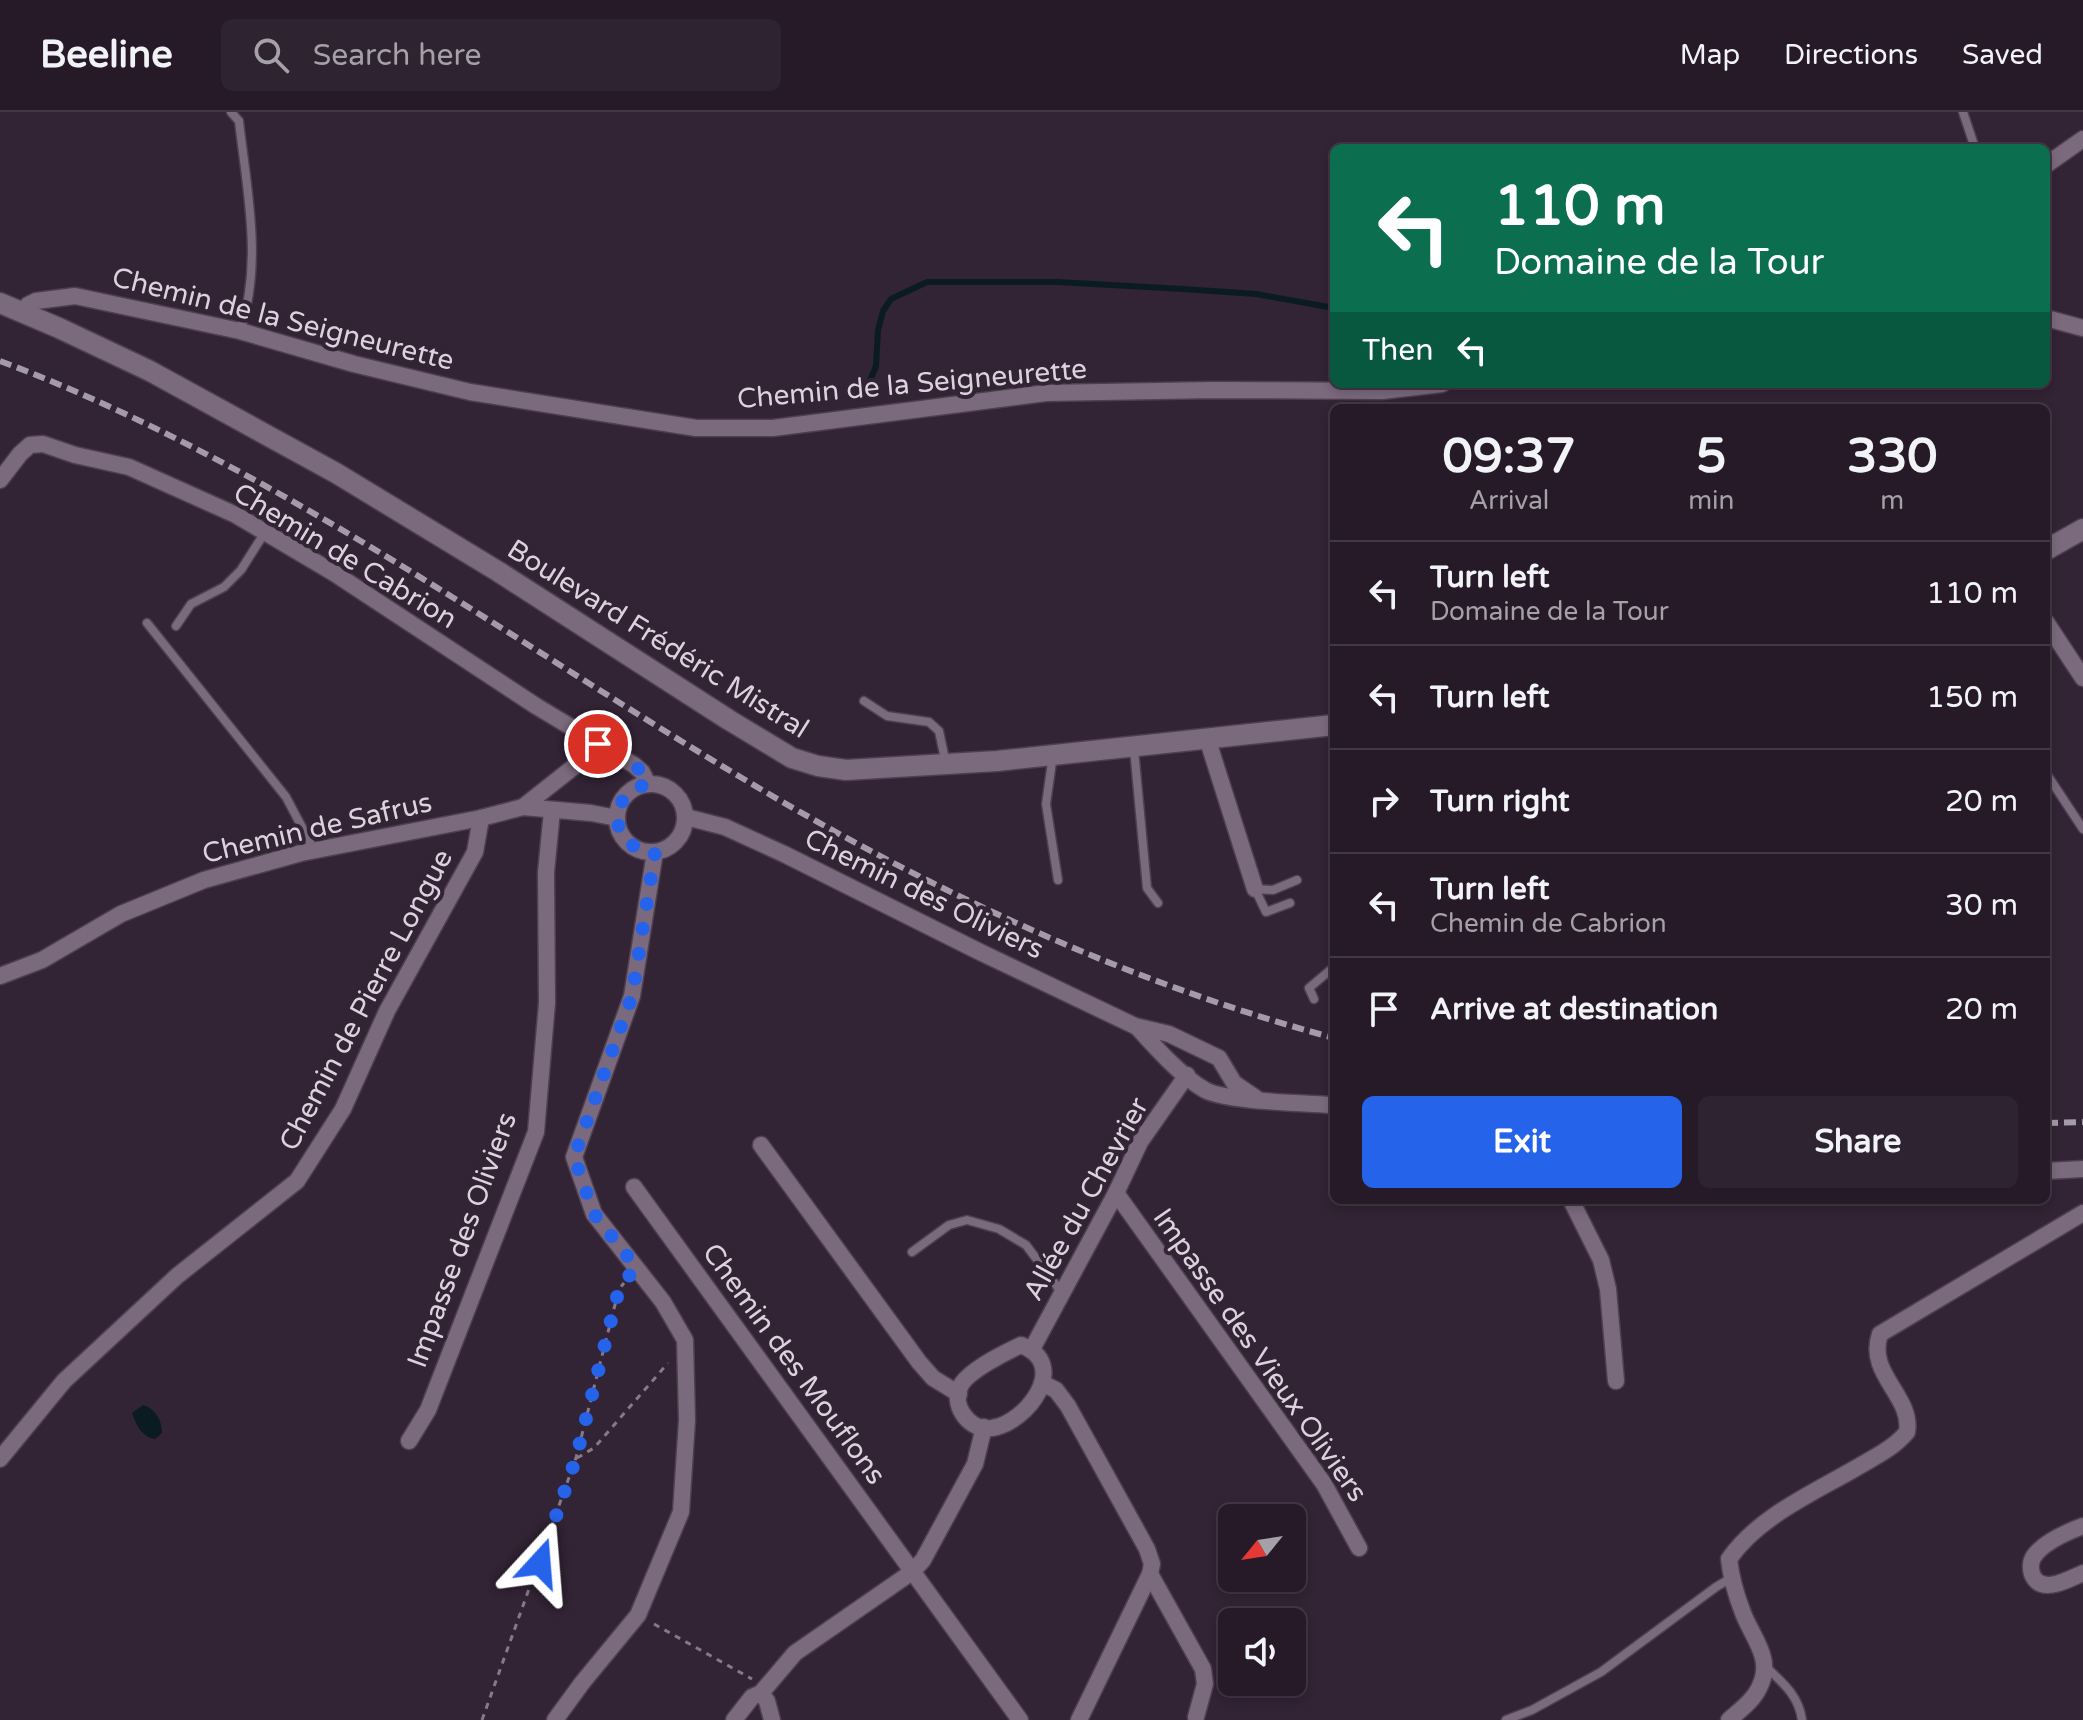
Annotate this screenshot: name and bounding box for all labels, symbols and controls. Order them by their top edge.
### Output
search box [221,19,781,91]
text: Beeline [40,32,173,78]
icon: search [249,33,293,77]
text: Search here [313,37,481,74]
text: Map [1680,38,1740,72]
text: Directions [1784,38,1918,72]
text: Saved [1962,38,2043,72]
text: 110 m [1494,173,1665,240]
icon: left [1362,176,1466,280]
text: Domaine de la Tour [1494,241,1824,284]
street label: Chemin de la Seigneurette [109,260,457,378]
icon: left [1450,328,1494,372]
text: Then [1362,332,1434,369]
street label: Chemin de la Seigneurette [736,352,1088,416]
text: 09:37 [1443,428,1576,486]
text: 5 [1696,428,1726,486]
text: 330 [1847,428,1937,486]
street label: Chemin de Cabrion [227,476,463,636]
text: Arrival [1469,485,1549,516]
text: min [1688,485,1734,516]
text: m [1880,485,1904,516]
street label: Boulevard Frédéric Mistral [501,532,815,746]
text: Turn left [1430,559,1549,596]
icon: left [1362,571,1406,615]
text: 110 m [1926,575,2018,612]
text: Domaine de la Tour [1430,596,1669,627]
icon: left [1362,675,1406,719]
text: Turn left [1430,679,1549,716]
text: 150 m [1926,679,2018,716]
pin [564,710,632,778]
icon: arrive [576,722,620,766]
icon: right [1362,779,1406,823]
text: Turn right [1430,783,1570,820]
text: 20 m [1945,783,2018,820]
street label: Chemin de Safrus [199,785,435,871]
street label: Chemin des Oliviers [799,821,1049,967]
street label: Chemin de Pierre Longue [272,843,460,1157]
text: Turn left [1430,871,1549,908]
icon: left [1362,883,1406,927]
text: 30 m [1945,887,2018,924]
text: Chemin de Cabrion [1430,908,1667,939]
icon: arrive [1362,987,1406,1031]
text: Arrive at destination [1430,991,1718,1028]
text: 20 m [1945,991,2018,1028]
street label: Allée du Chevrier [1016,1091,1156,1307]
button: Exit [1362,1096,1682,1188]
button: Share [1698,1096,2018,1188]
street label: Impasse des Oliviers [400,1108,524,1372]
street label: Impasse des Vieux Oliviers [1146,1202,1374,1508]
street label: Chemin des Mouflons [695,1237,893,1491]
north arrow [1218,1504,1306,1592]
map controls [1218,1504,1306,1696]
position arrow [498,1521,582,1605]
button: sound [1218,1608,1306,1696]

